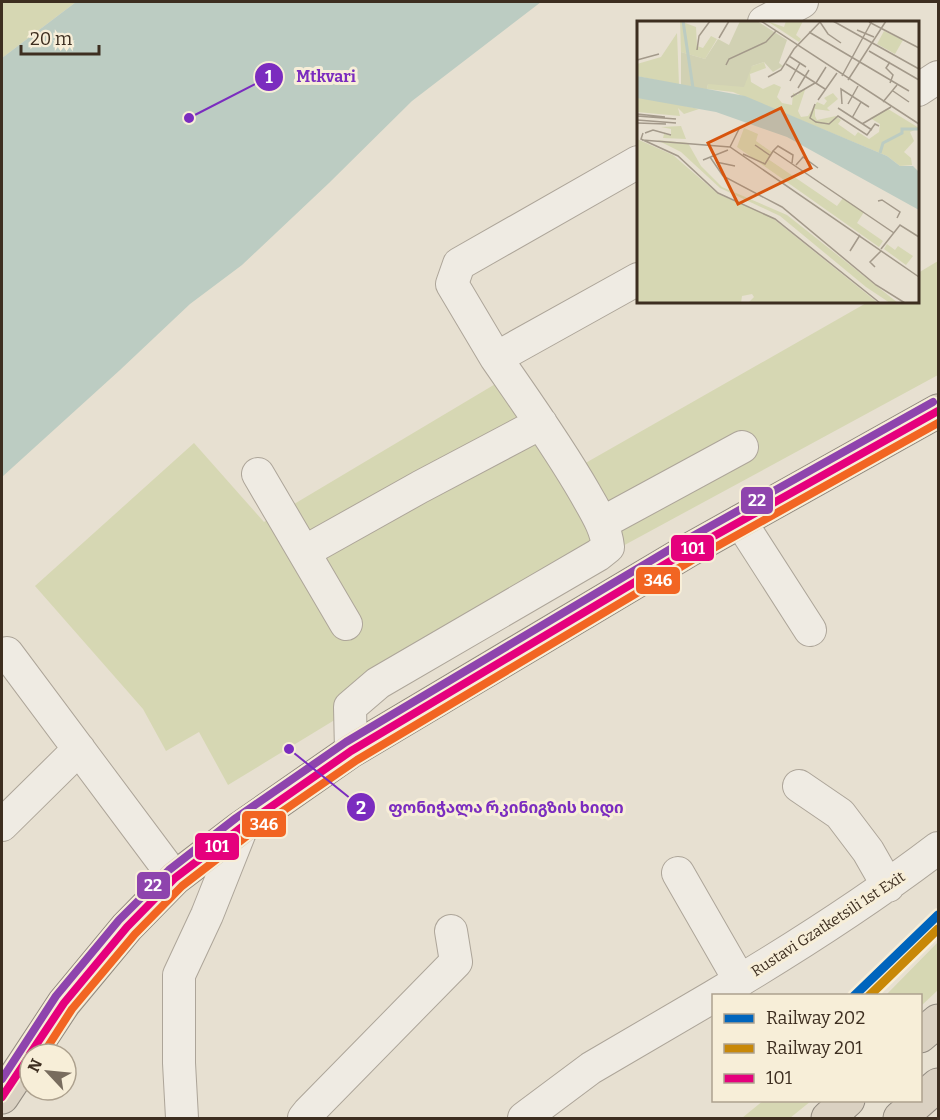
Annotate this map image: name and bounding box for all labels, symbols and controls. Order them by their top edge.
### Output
scale bar [21,18,99,56]
inset map [637,21,919,303]
text: 20 m [30,28,72,50]
callout: Mtkvari [254,60,368,94]
text: 1 [265,66,273,88]
text: Mtkvari [296,67,356,86]
line badge: 22 [740,486,774,515]
text: 22 [748,491,766,510]
line badge: 101 [670,534,715,562]
text: 101 [681,539,705,558]
line badge: 346 [635,566,681,595]
text: 346 [644,571,673,590]
callout: ფონიჭალა რკინიგზის ხიდი [346,790,636,824]
text: 2 [356,797,366,819]
text: ფონიჭალა რკინიგზის ხიდი [388,798,624,818]
line badge: 346 [241,810,287,838]
text: 346 [250,815,279,834]
line badge: 101 [194,832,240,861]
text: 101 [205,837,229,856]
street label: Rustavi Gzatketsili 1st Exit [748,867,909,980]
line badge: 22 [136,871,171,900]
text: 22 [144,876,162,895]
legend [712,994,922,1102]
text: Railway 202 [766,1007,865,1029]
text: Railway 201 [766,1037,863,1059]
north arrow [18,1042,78,1102]
text: N [24,1056,46,1075]
text: 101 [766,1067,793,1089]

